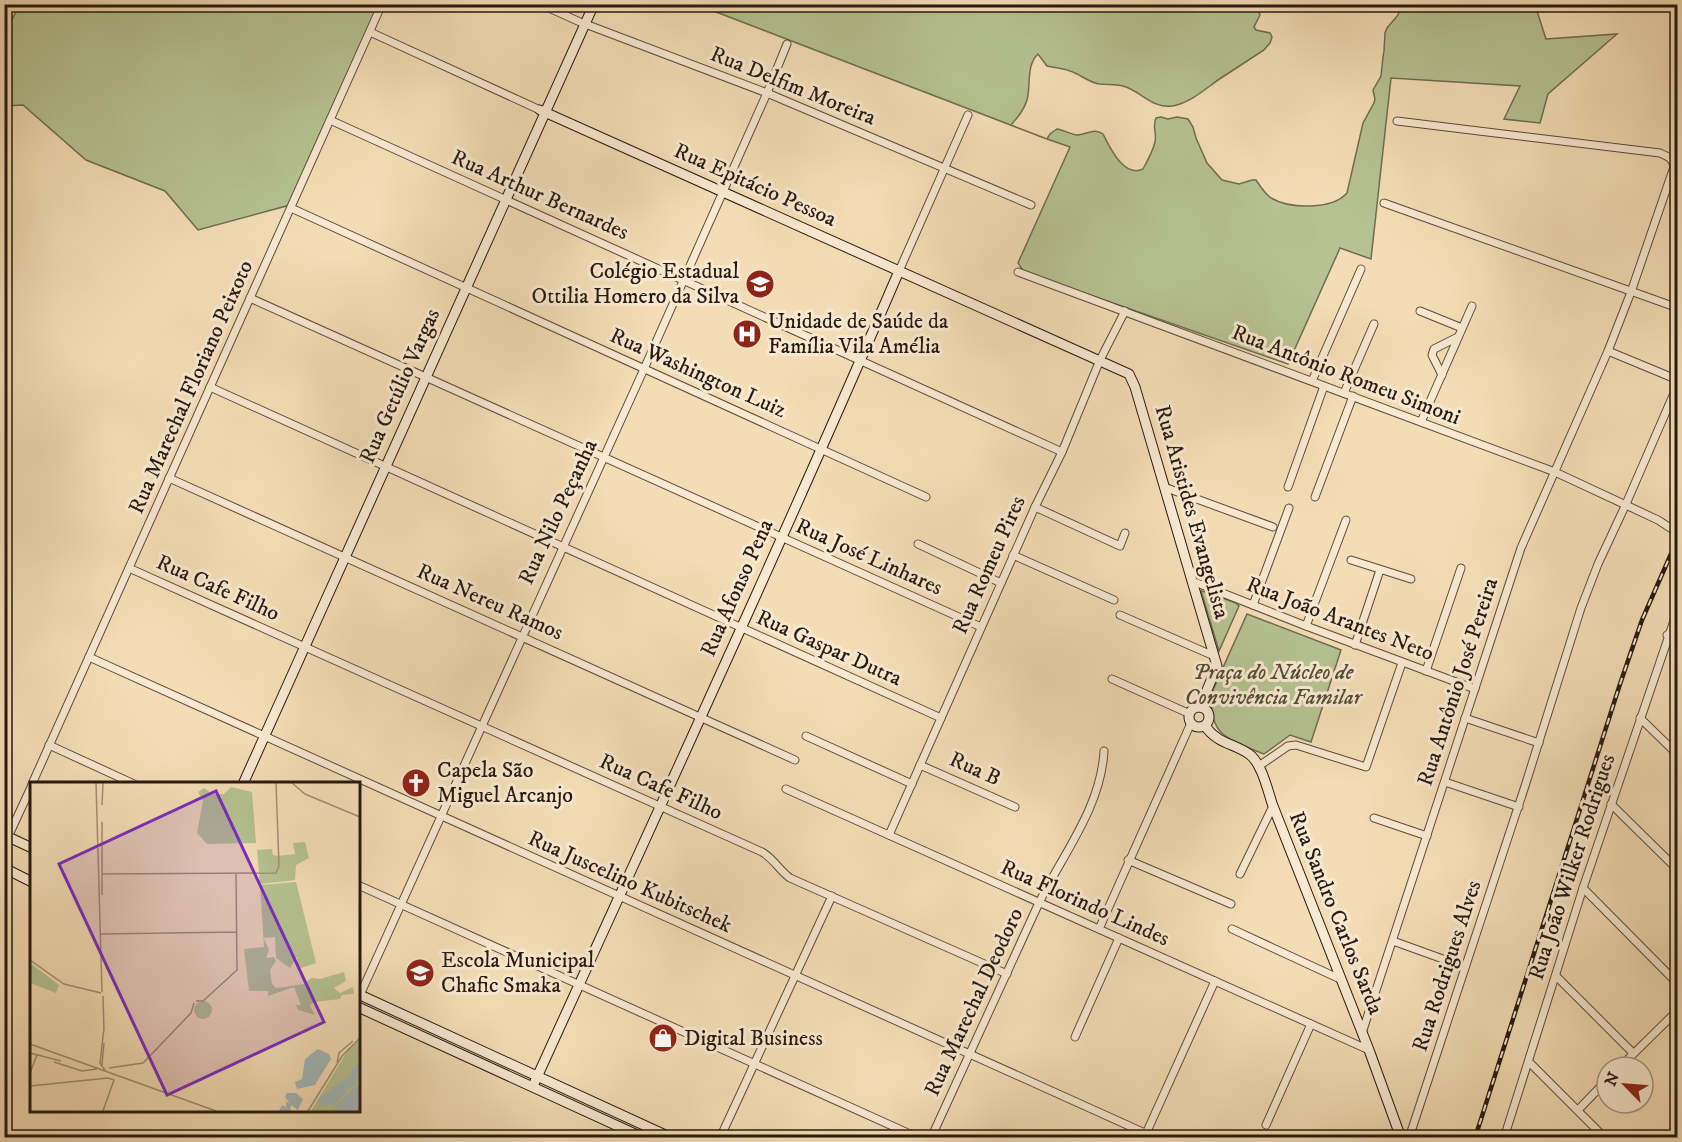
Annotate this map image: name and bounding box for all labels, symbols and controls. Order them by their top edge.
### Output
street label: Rua Delfim Moreira [706,41,880,132]
street label: Rua Epitácio Pessoa [670,137,841,233]
street label: Rua Arthur Bernardes [447,144,633,246]
street label: Rua Marechal Floriano Peixoto [123,256,259,518]
place label: Colégio Estadual Ottilia Homero da Silva [532,258,740,310]
school or university icon: Colégio Estadual Ottilia Homero da Silva [744,268,776,300]
street label: Rua Getúlio Vargas [354,304,446,468]
place label: Unidade de Saúde da Família Vila Amélia [768,308,949,360]
hospital icon: Unidade de Saúde da Família Vila Amélia [731,318,763,350]
street label: Rua Antônio Romeu Simoni [1228,319,1464,431]
street label: Rua Washington Luiz [606,322,791,424]
street label: Rua Aristides Evangelista [1149,402,1236,623]
street label: Rua Nilo Peçanha [513,434,604,589]
street label: Rua Romeu Pires [946,492,1032,638]
street label: Rua José Linhares [791,513,947,601]
street label: Rua Afonso Pena [695,514,780,661]
street label: Rua Cafe Filho [152,549,284,627]
street label: Rua Nereu Ramos [413,558,567,646]
street label: Rua João Arantes Neto [1242,571,1438,667]
street label: Rua Antônio José Pereira [1412,574,1505,790]
street label: Rua Gaspar Dutra [752,604,906,692]
park label: Praça do Núcleo de Convivência Familar [1185,659,1364,711]
street label: Rua B [945,746,1005,792]
street label: Rua Cafe Filho [595,748,727,826]
street label: Rua João Wilker Rodrigues [1523,751,1621,983]
place label: Capela São Miguel Arcanjo [437,757,573,809]
church icon: Capela São Miguel Arcanjo [400,767,432,799]
inset map [30,782,360,1112]
street label: Rua Sandro Carlos Sarda [1283,807,1389,1019]
street label: Rua Juscelino Kubitschek [524,825,736,939]
street label: Rua Florindo Lindes [996,854,1174,952]
street label: Rua Rodrigues Alves [1407,877,1487,1055]
street label: Rua Marechal Deodoro [919,904,1029,1100]
place label: Escola Municipal Chafic Smaka [441,947,595,999]
school or university icon: Escola Municipal Chafic Smaka [404,957,436,989]
shop icon: Digital Business [647,1022,679,1054]
place label: Digital Business [684,1025,823,1052]
north arrow [1595,1055,1655,1115]
text: N [1600,1069,1624,1089]

